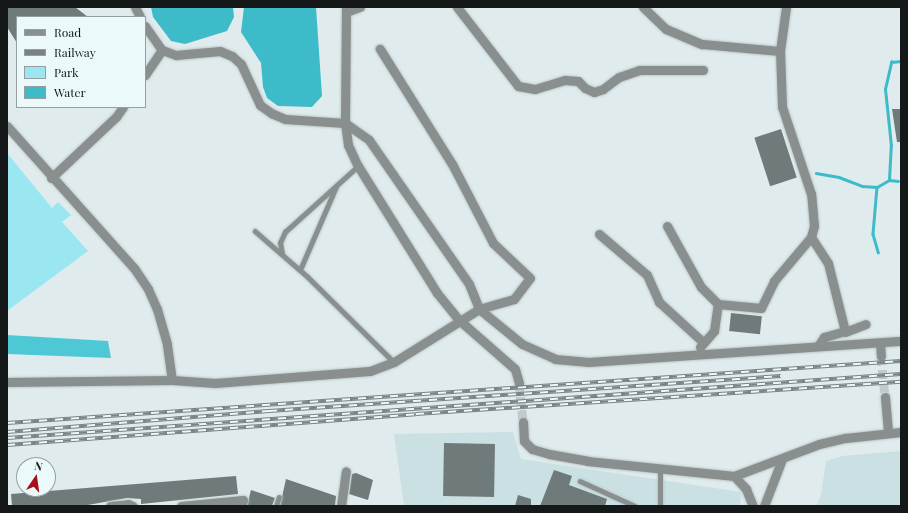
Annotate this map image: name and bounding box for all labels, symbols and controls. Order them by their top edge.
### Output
legend [16,16,146,108]
text: Road [54,24,81,40]
text: Railway [54,44,96,60]
text: Park [54,64,79,80]
text: Water [54,84,86,100]
north arrow [16,457,56,497]
text: N [33,458,44,474]

